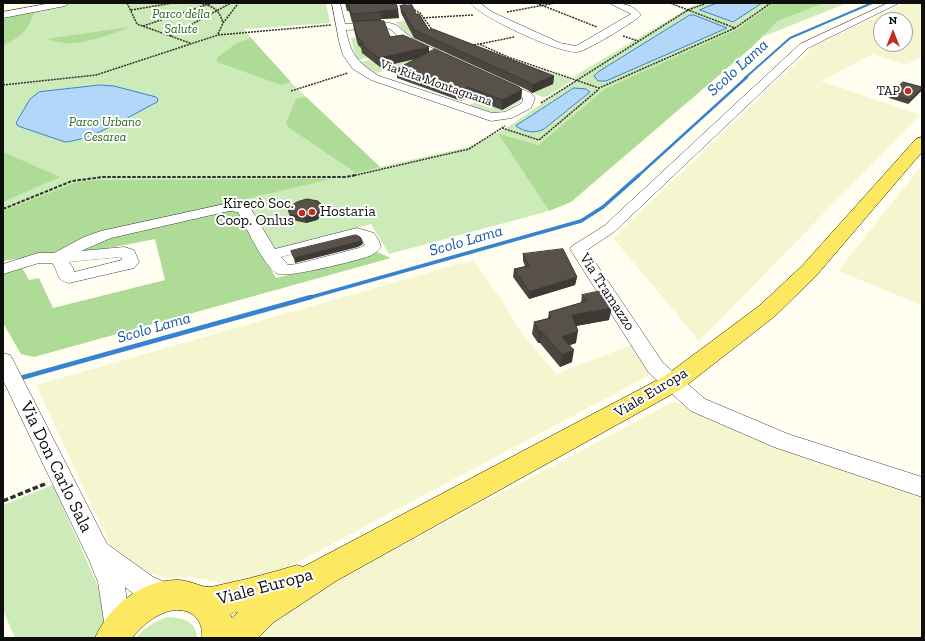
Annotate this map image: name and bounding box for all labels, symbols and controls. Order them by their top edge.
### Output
park label: Parco della Salute [152,6,210,37]
north arrow [873,12,913,52]
text: N [889,14,897,27]
water label: Scolo Lama [704,36,772,100]
street label: Via Rita Montagnana [378,56,494,110]
place label: TAP [877,83,900,99]
marker: TAP [903,86,913,96]
park label: Parco Urbano Cesarea [69,114,141,145]
place label: Kirecò Soc. Coop. Onlus [216,195,294,230]
place label: Hostaria [320,203,376,221]
marker: Hostaria [307,207,317,217]
marker: Kirecò Soc. Coop. Onlus [297,208,307,218]
water label: Scolo Lama [427,221,505,261]
street label: Via Tramazzo [575,250,639,334]
water label: Scolo Lama [115,308,193,348]
street label: Viale Europa [611,364,691,422]
street label: Via Don Carlo Sala [15,398,97,536]
street label: Viale Europa [215,564,315,610]

